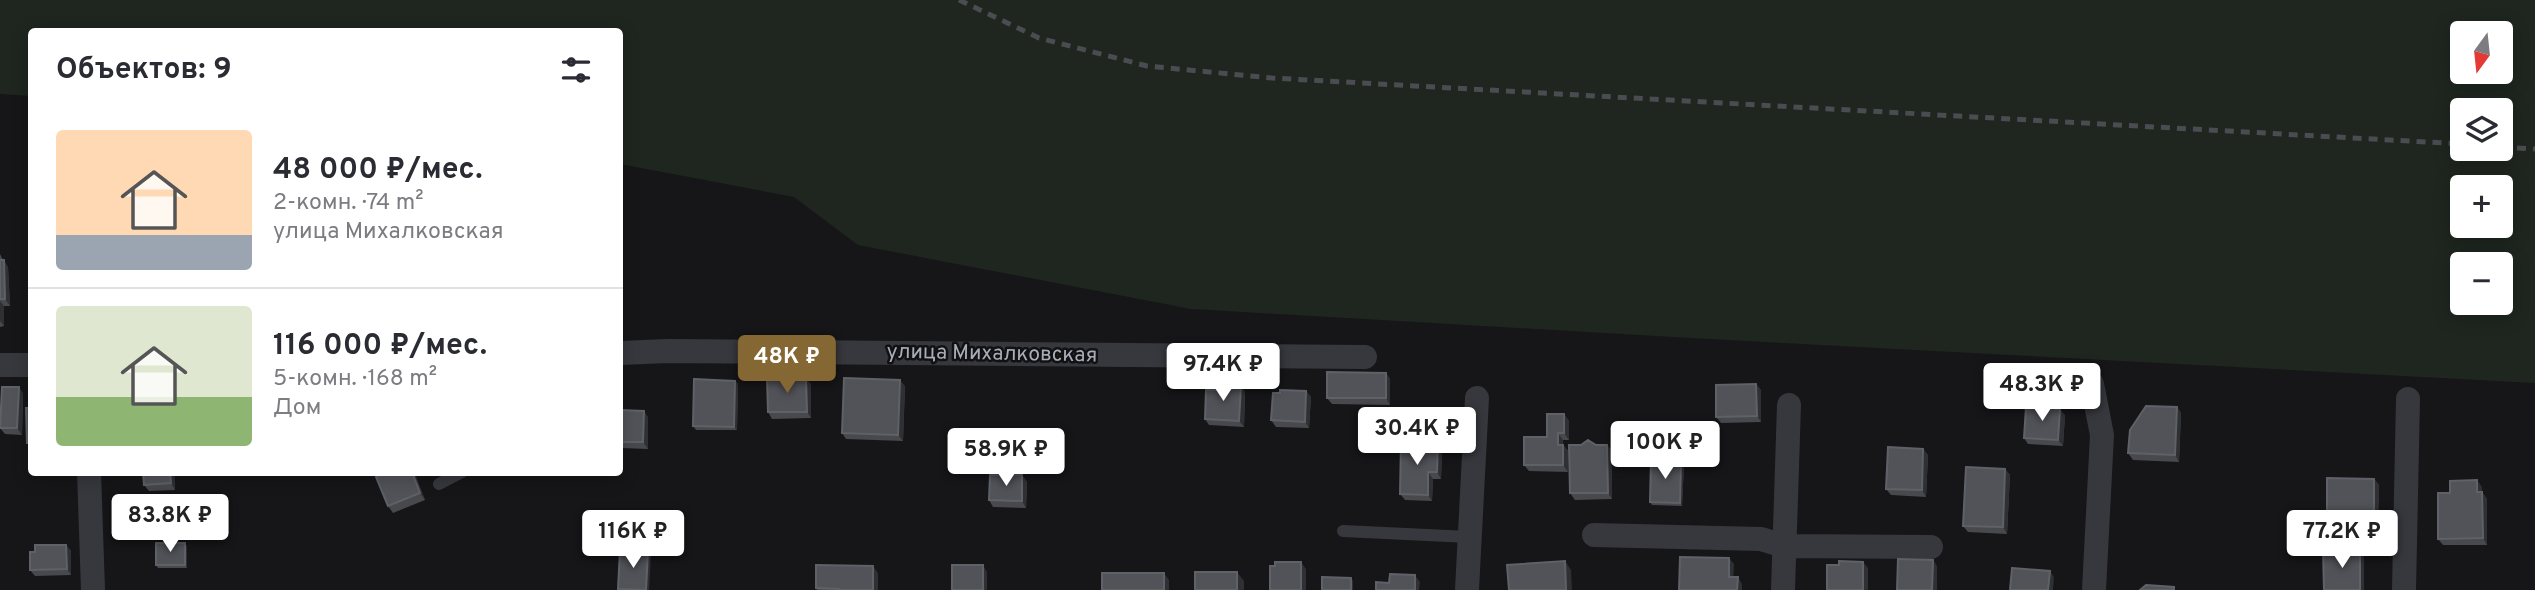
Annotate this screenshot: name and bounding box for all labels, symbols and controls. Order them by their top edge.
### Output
north arrow [2450,21,2513,84]
map controls [2450,21,2513,315]
icon: filters [557,51,595,89]
text: Объектов: 9 [56,52,232,89]
button: layers [2450,98,2513,161]
text: 48 000 ₽/мес. [273,152,483,189]
icon: home [112,158,196,242]
button: + [2450,175,2513,238]
text: 2-комн. · 74 m² [273,189,424,218]
text: улица Михалковская [273,218,504,247]
button: − [2450,252,2513,315]
text: 116 000 ₽/мес. [273,328,487,365]
icon: home [112,334,196,418]
pin: 48K ₽ [738,336,836,395]
street label: улица Михалковская [886,339,1098,369]
text: 48K ₽ [754,343,820,372]
pin: 97.4K ₽ [1158,344,1288,403]
text: 97.4K ₽ [1183,351,1263,380]
pin: 48.3K ₽ [1977,364,2107,423]
text: 5-комн. · 168 m² [273,365,437,394]
text: 48.3K ₽ [1999,371,2085,400]
text: Дом [273,394,321,423]
pin: 30.4K ₽ [1352,407,1482,467]
text: 30.4K ₽ [1374,415,1460,444]
pin: 100K ₽ [1608,421,1722,481]
pin: 58.9K ₽ [941,428,1071,488]
text: 100K ₽ [1627,429,1703,458]
text: 58.9K ₽ [964,436,1048,465]
pin: 83.8K ₽ [105,494,235,554]
text: 83.8K ₽ [128,502,212,531]
pin: 116K ₽ [576,510,690,570]
pin: 77.2K ₽ [2277,510,2407,570]
text: 116K ₽ [598,518,668,547]
text: 77.2K ₽ [2303,518,2381,547]

